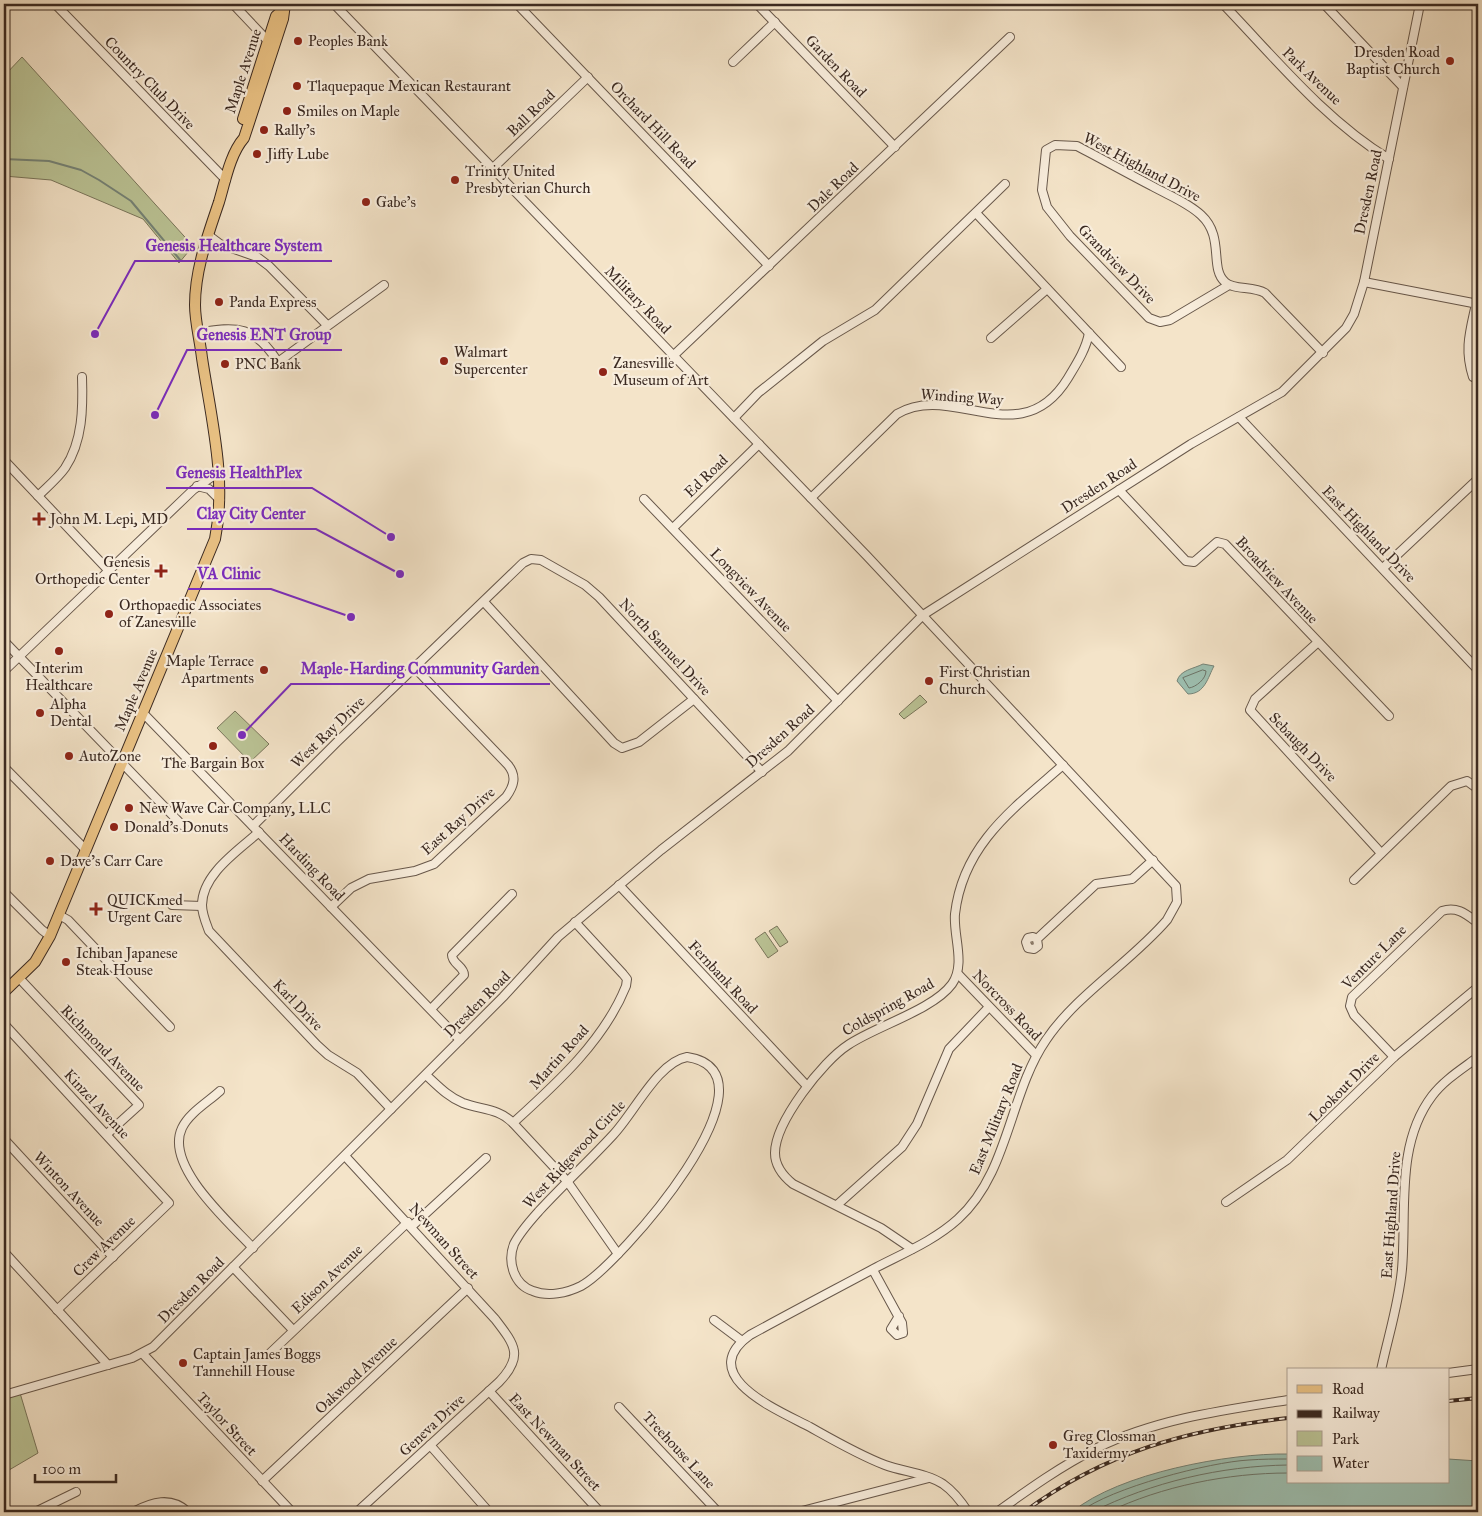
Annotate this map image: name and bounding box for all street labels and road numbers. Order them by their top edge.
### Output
street label: Maple Avenue [221,26,265,116]
street label: Garden Road [802,31,871,101]
street label: Country Club Drive [101,33,199,133]
street label: Park Avenue [1279,43,1345,109]
street label: Orchard Hill Road [607,77,700,173]
street label: Ball Road [503,86,559,140]
street label: West Highland Drive [1080,128,1204,206]
street label: Dresden Road [1350,148,1386,236]
street label: Dale Road [804,158,862,216]
street label: Grandview Drive [1074,220,1160,308]
street label: Military Road [601,262,675,338]
street label: Winding Way [920,385,1005,409]
street label: Ed Road [681,451,732,501]
street label: Dresden Road [1058,455,1140,517]
street label: East Highland Drive [1318,482,1420,586]
street label: Broadview Avenue [1232,533,1322,627]
street label: Longview Avenue [706,544,796,636]
street label: North Samuel Drive [615,595,715,699]
street label: Maple Avenue [111,646,161,734]
street label: West Ray Drive [287,692,369,772]
street label: Dresden Road [742,700,818,772]
street label: Sebaugh Drive [1265,708,1341,786]
street label: East Ray Drive [418,783,498,859]
street label: Harding Road [275,830,349,905]
street label: Venture Lane [1337,921,1410,994]
street label: Fernbank Road [685,937,762,1018]
street label: Norcross Road [969,966,1046,1044]
street label: Dresden Road [440,967,514,1041]
street label: Coldspring Road [839,974,938,1040]
street label: Karl Drive [269,976,327,1034]
street label: Richmond Avenue [57,1001,149,1095]
street label: Martin Road [525,1021,593,1093]
street label: Lookout Drive [1305,1048,1383,1126]
street label: East Military Road [966,1060,1027,1177]
street label: Kinzel Avenue [60,1066,134,1142]
street label: West Ridgewood Circle [519,1096,629,1212]
street label: Winton Avenue [30,1148,108,1230]
street label: East Highland Drive [1378,1151,1404,1279]
street label: Newman Street [405,1199,483,1283]
street label: Crew Avenue [69,1212,139,1280]
street label: Edison Avenue [288,1241,366,1317]
street label: Dresden Road [154,1253,228,1327]
street label: Oakwood Avenue [311,1332,401,1418]
street label: Taylor Street [193,1389,261,1460]
street label: East Newman Street [505,1389,605,1495]
street label: Geneva Drive [396,1390,468,1460]
street label: Treehouse Lane [639,1408,719,1492]

